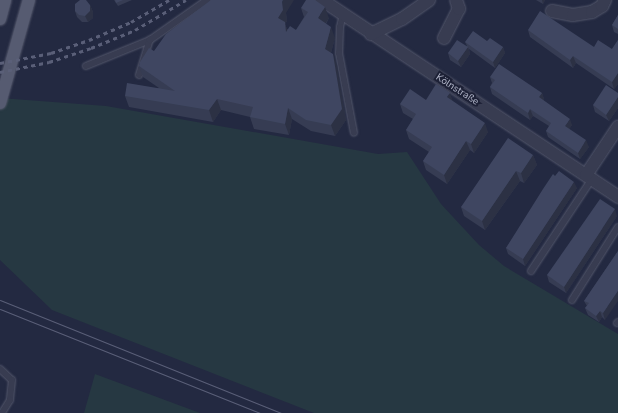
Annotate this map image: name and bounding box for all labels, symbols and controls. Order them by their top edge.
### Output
street label: Kölnstraße [433,72,481,108]

